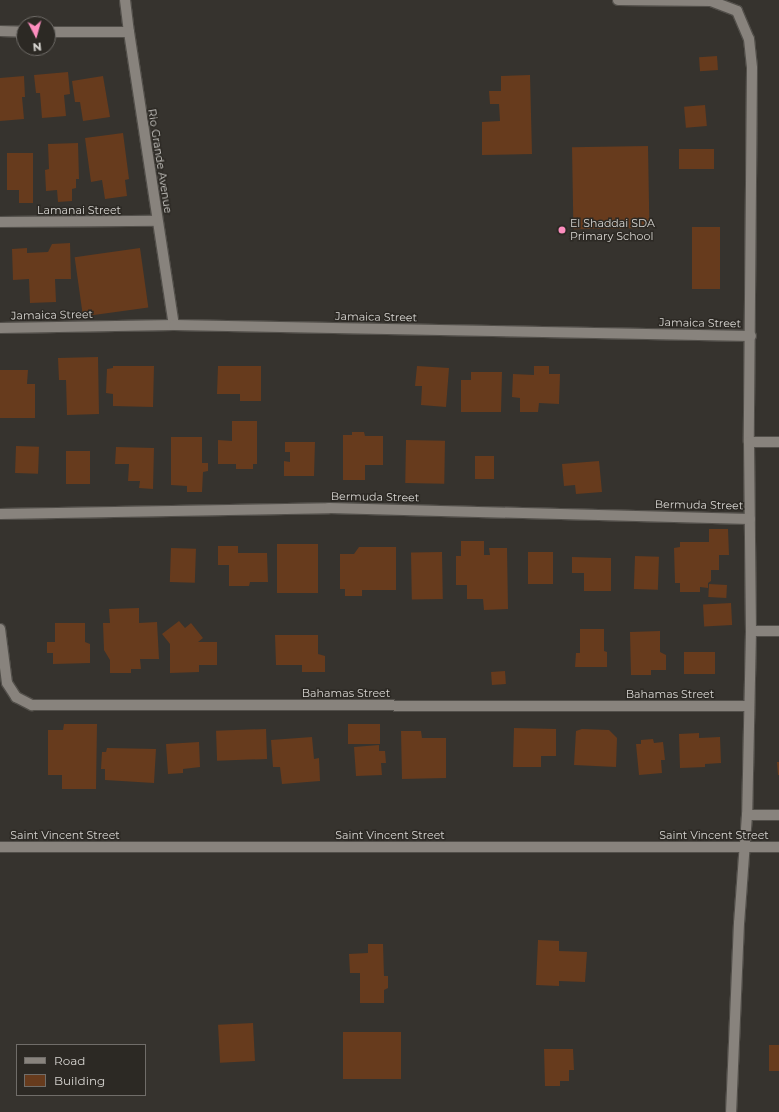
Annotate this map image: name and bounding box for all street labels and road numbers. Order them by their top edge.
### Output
street label: Rio Grande Avenue [145,108,175,214]
street label: Lamanai Street [37,203,121,217]
street label: Jamaica Street [11,308,93,322]
street label: Jamaica Street [335,310,417,324]
street label: Jamaica Street [659,316,741,330]
street label: Bermuda Street [331,490,419,504]
street label: Bermuda Street [655,498,743,512]
street label: Bahamas Street [302,686,390,700]
street label: Bahamas Street [626,687,714,701]
street label: Saint Vincent Street [10,828,120,842]
street label: Saint Vincent Street [335,828,445,842]
street label: Saint Vincent Street [659,828,769,842]

